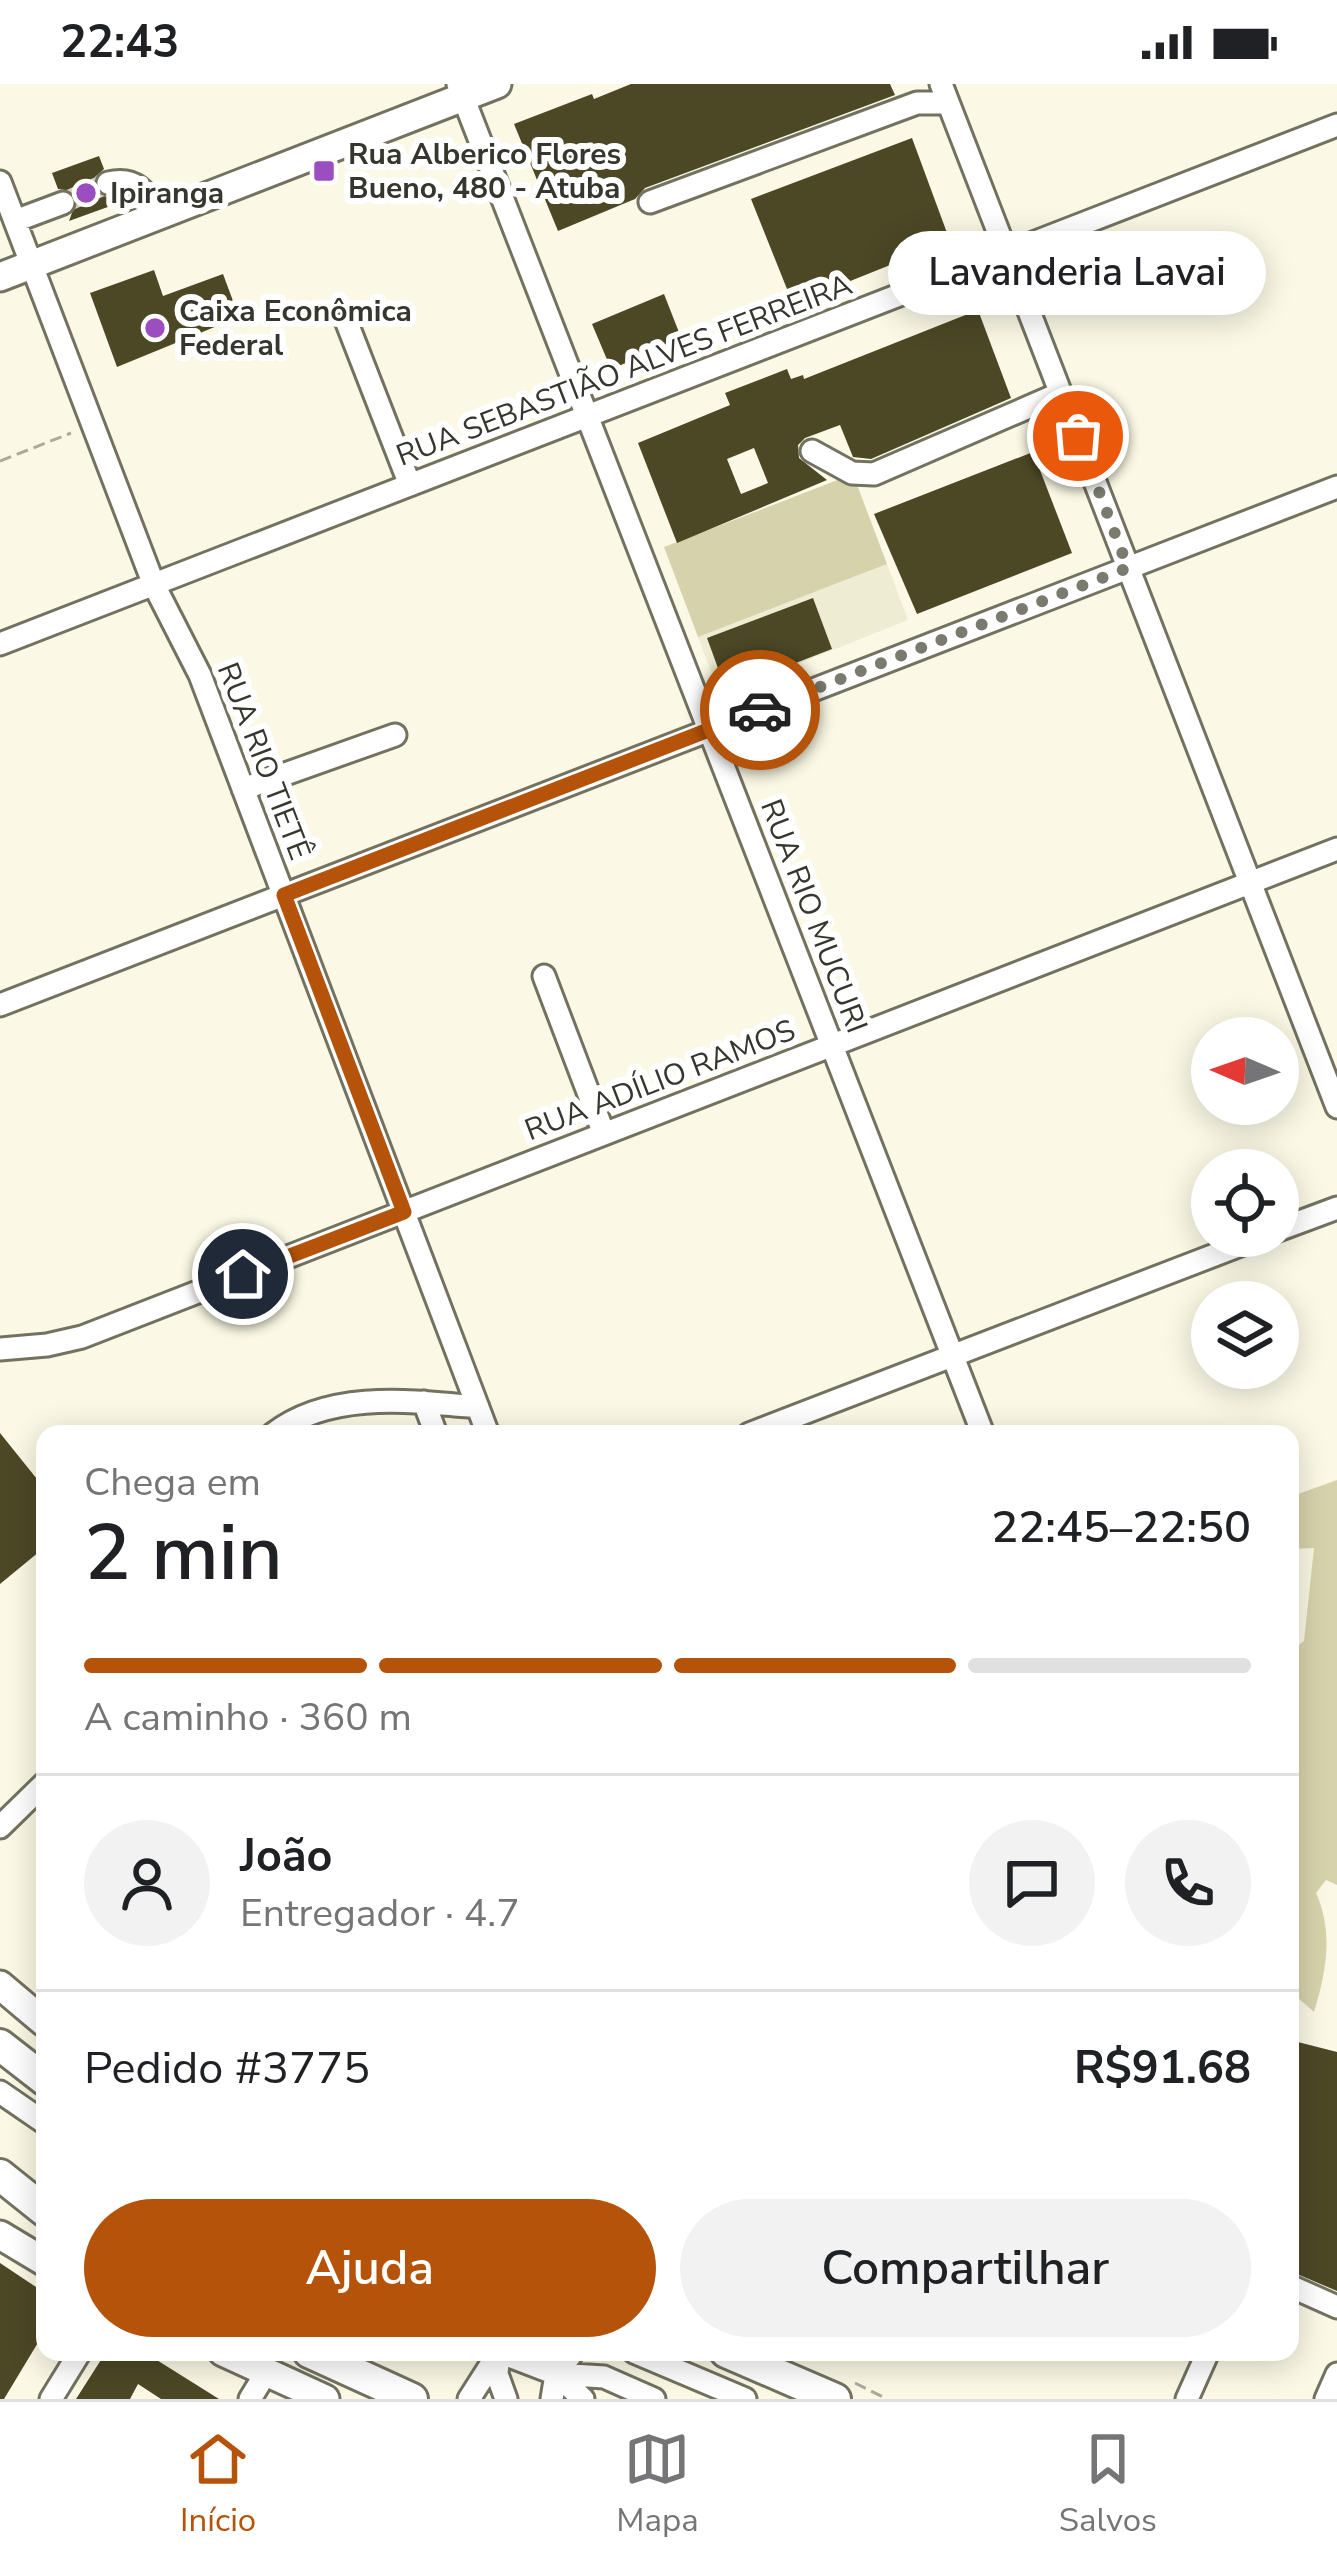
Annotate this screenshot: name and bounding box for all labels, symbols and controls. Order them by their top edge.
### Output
text: 22:43 [60,12,179,73]
place label: Rua Alberico Flores Bueno, 480 - Atuba [348,134,621,209]
marker: Rua Alberico Flores Bueno, 480 - Atuba [311,158,337,184]
place label: Ipiranga [110,173,224,214]
marker: Ipiranga [73,180,99,206]
callout: Lavanderia Lavai [889,232,1267,316]
text: Lavanderia Lavai [928,246,1226,299]
street label: RUA SEBASTIÃO ALVES FERREIRA [390,264,858,477]
place label: Caixa Econômica Federal [179,291,412,366]
marker: Caixa Econômica Federal [142,315,168,341]
pin [1027,385,1129,487]
icon: bag [1045,403,1111,469]
courier [700,650,820,770]
street label: RUA RIO TIETÊ [207,657,320,866]
icon: car [727,677,793,743]
street label: RUA RIO MUCURI [750,793,877,1039]
street label: RUA ADÍLIO RAMOS [519,1010,801,1151]
north arrow [1191,1017,1299,1125]
map controls [1191,1017,1299,1389]
button: locate [1191,1149,1299,1257]
pin [192,1223,294,1325]
icon: home [210,1241,276,1307]
button: layers [1191,1281,1299,1389]
text: Chega em [84,1456,261,1509]
text: 22:45–22:50 [991,1497,1251,1558]
text: 2 min [84,1500,283,1607]
text: A caminho · 360 m [84,1691,412,1744]
button: person [84,1820,210,1946]
button: chat [969,1820,1095,1946]
button: phone [1125,1820,1251,1946]
text: João [240,1826,332,1887]
text: Entregador · 4.7 [240,1887,520,1940]
text: Pedido #3775 [84,2038,370,2099]
text: R$91.68 [1074,2038,1251,2099]
button: Ajuda [84,2199,656,2337]
button: Compartilhar [680,2199,1251,2337]
tab: Início [180,2426,256,2543]
tab: Mapa [616,2426,699,2543]
tab: Salvos [1059,2426,1157,2543]

